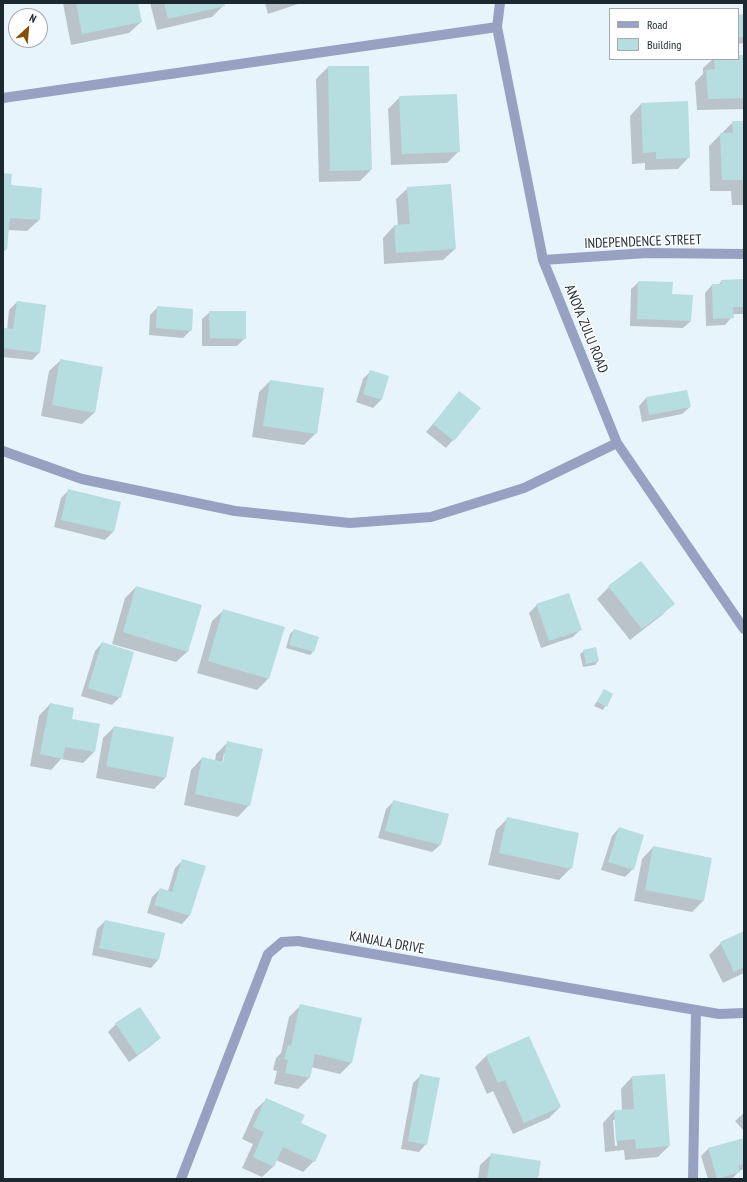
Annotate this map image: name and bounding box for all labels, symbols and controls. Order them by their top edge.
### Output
north arrow [8,8,48,48]
legend [609,8,739,60]
text: N [27,11,39,26]
text: Road [647,17,667,32]
text: Building [647,37,682,52]
street label: INDEPENDENCE STREET [584,232,702,252]
street label: ANOYA ZULU ROAD [561,282,611,376]
street label: KANJALA DRIVE [348,928,426,958]

